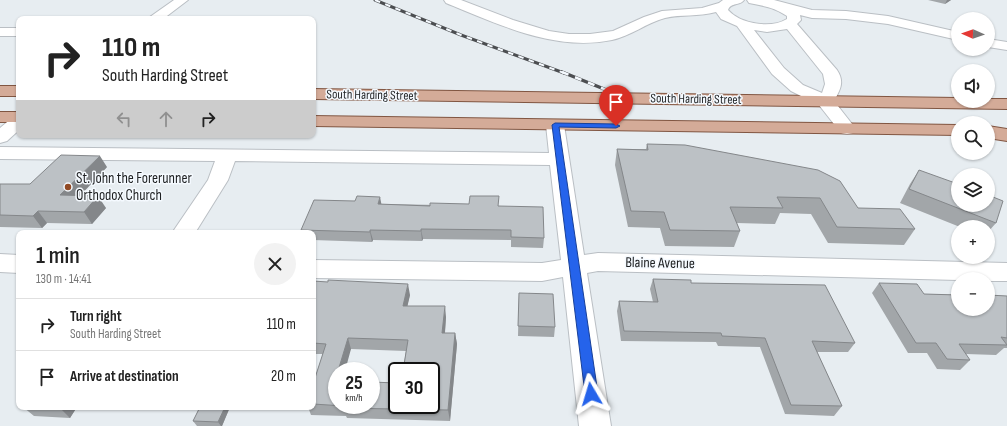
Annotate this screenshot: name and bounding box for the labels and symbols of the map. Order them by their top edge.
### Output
north arrow [951,12,995,56]
pin [599,85,633,126]
street label: South Harding Street [326,86,418,104]
street label: South Harding Street [650,90,742,108]
place label: St. John the Forerunner Orthodox Church [76,169,192,205]
marker: St. John the Forerunner Orthodox Church [63,182,73,192]
street label: Blaine Avenue [625,253,695,273]
speed limit sign: 30 [388,362,440,414]
position arrow [570,373,612,415]

